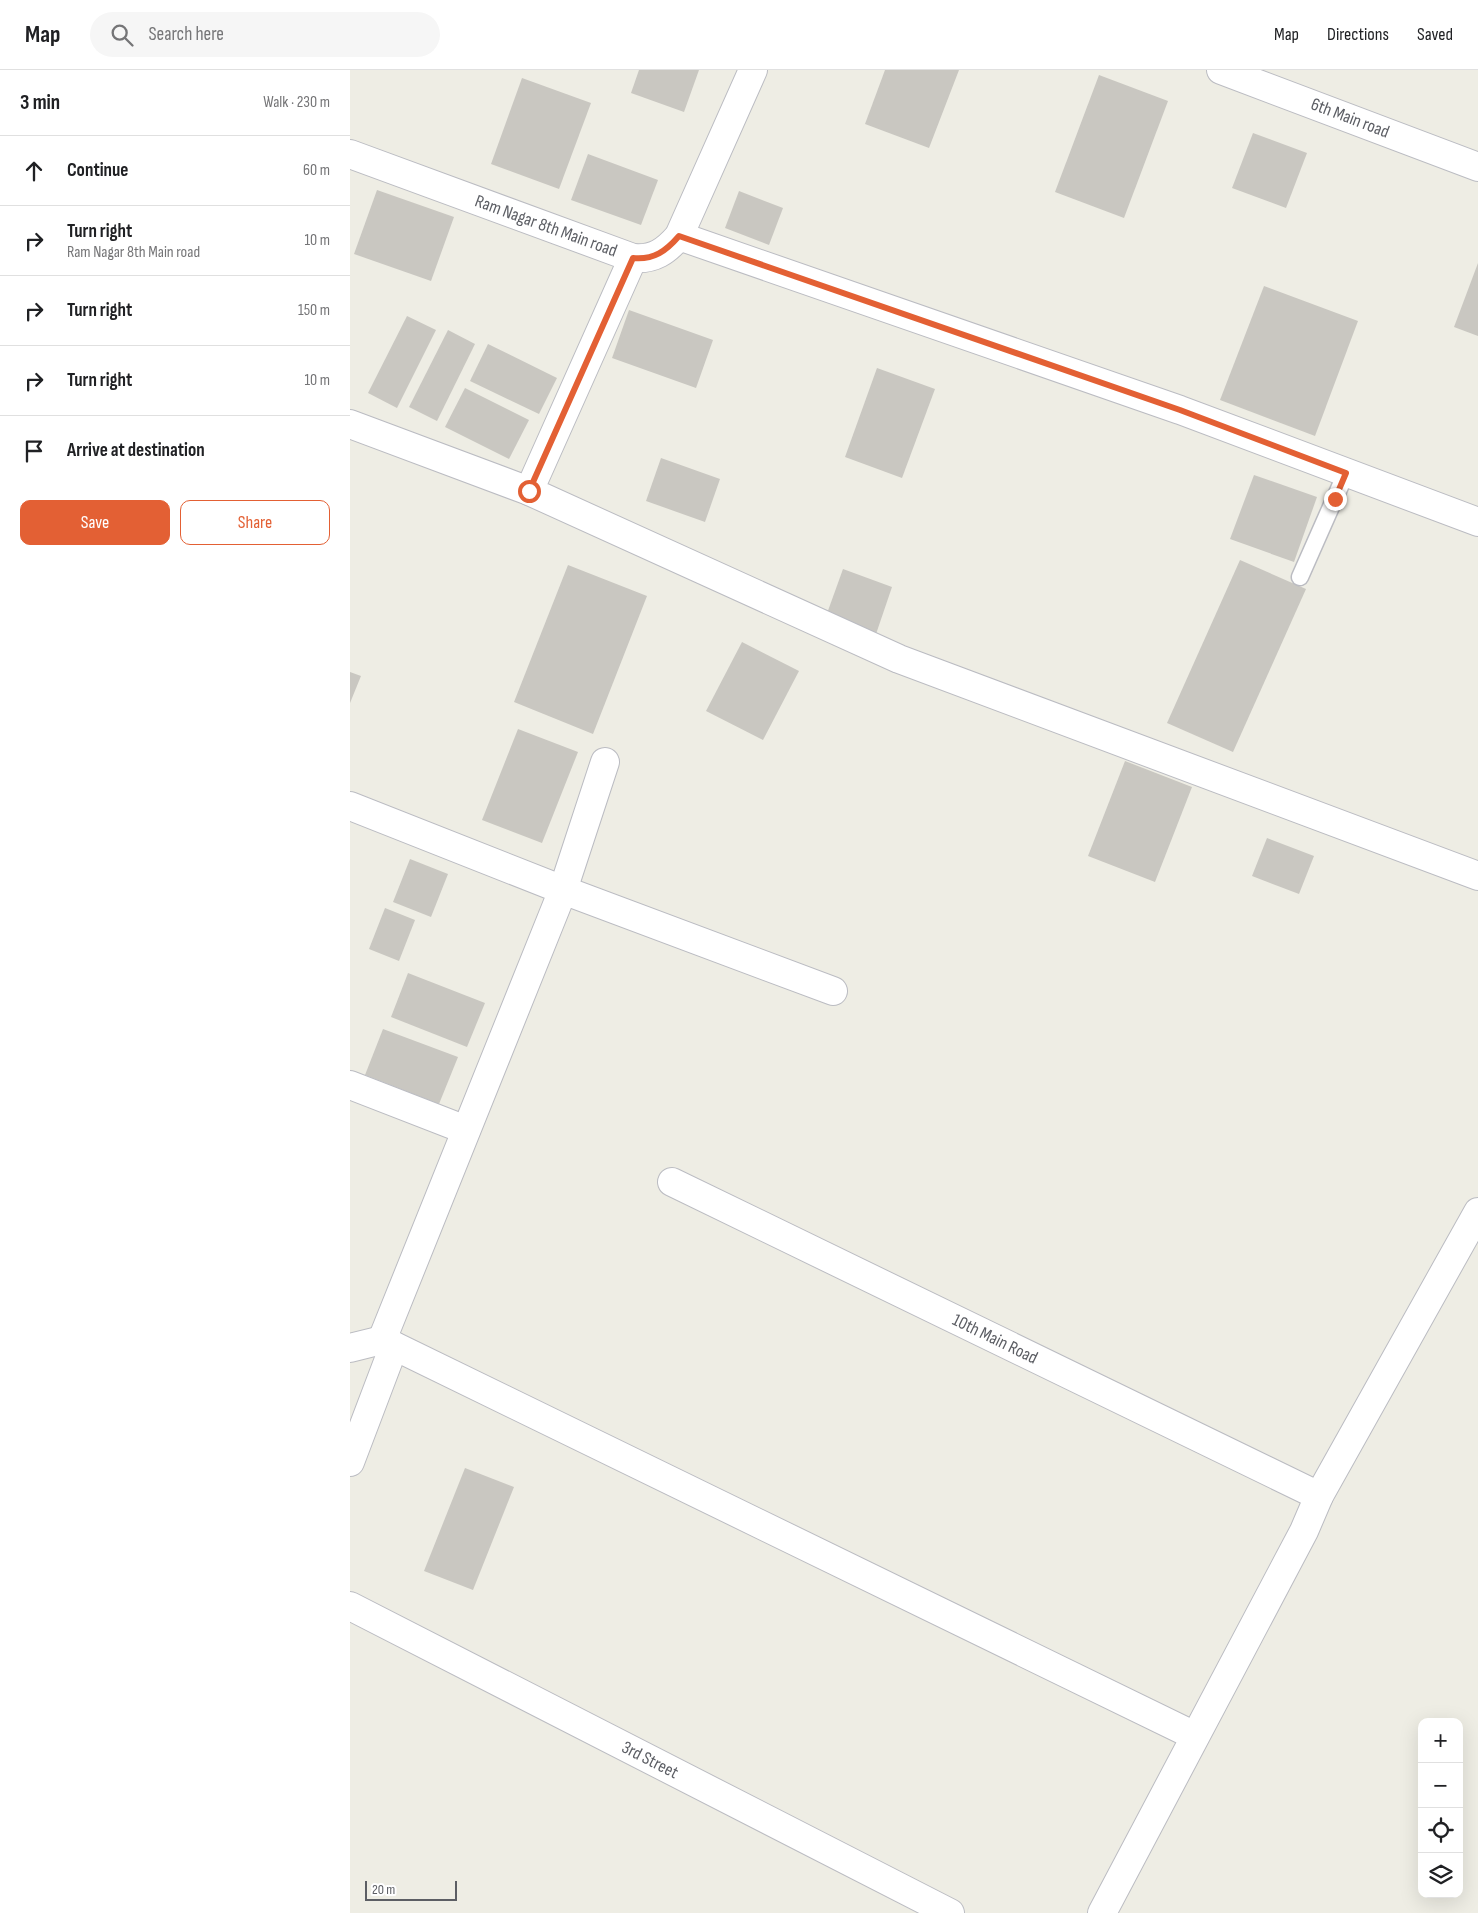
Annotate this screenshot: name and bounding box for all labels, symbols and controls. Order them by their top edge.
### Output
search box [90,12,440,57]
text: Map [25,20,60,49]
icon: search [108,21,136,49]
text: Search here [148,23,224,46]
text: Map [1274,24,1299,45]
text: Directions [1327,24,1389,45]
text: Saved [1417,24,1453,45]
text: 3 min [20,90,60,115]
text: Walk · 230 m [263,93,330,112]
street label: 6th Main road [1308,93,1392,143]
icon: ahead [20,157,48,185]
text: Continue [67,159,128,182]
text: 60 m [303,161,330,180]
street label: Ram Nagar 8th Main road [472,191,620,261]
text: Turn right [67,220,132,243]
icon: right [20,227,48,255]
text: 10 m [304,231,330,250]
text: Ram Nagar 8th Main road [67,243,200,262]
icon: right [20,297,48,325]
text: Turn right [67,299,132,322]
text: 150 m [298,301,330,320]
icon: right [20,367,48,395]
text: Turn right [67,369,132,392]
text: 10 m [304,371,330,390]
icon: arrive [20,437,48,465]
text: Arrive at destination [67,439,205,462]
route start [518,480,541,503]
route end [1324,488,1347,511]
button: Save [20,500,170,545]
button: Share [180,500,330,545]
street label: 10th Main Road [949,1309,1041,1369]
map controls [1418,1718,1463,1898]
button: + [1418,1718,1463,1763]
street label: 3rd Street [618,1737,682,1783]
button: − [1418,1763,1463,1808]
button: locate [1418,1808,1463,1853]
button: layers [1418,1853,1463,1898]
scale bar [365,1878,458,1901]
text: 20 m [372,1881,395,1898]

